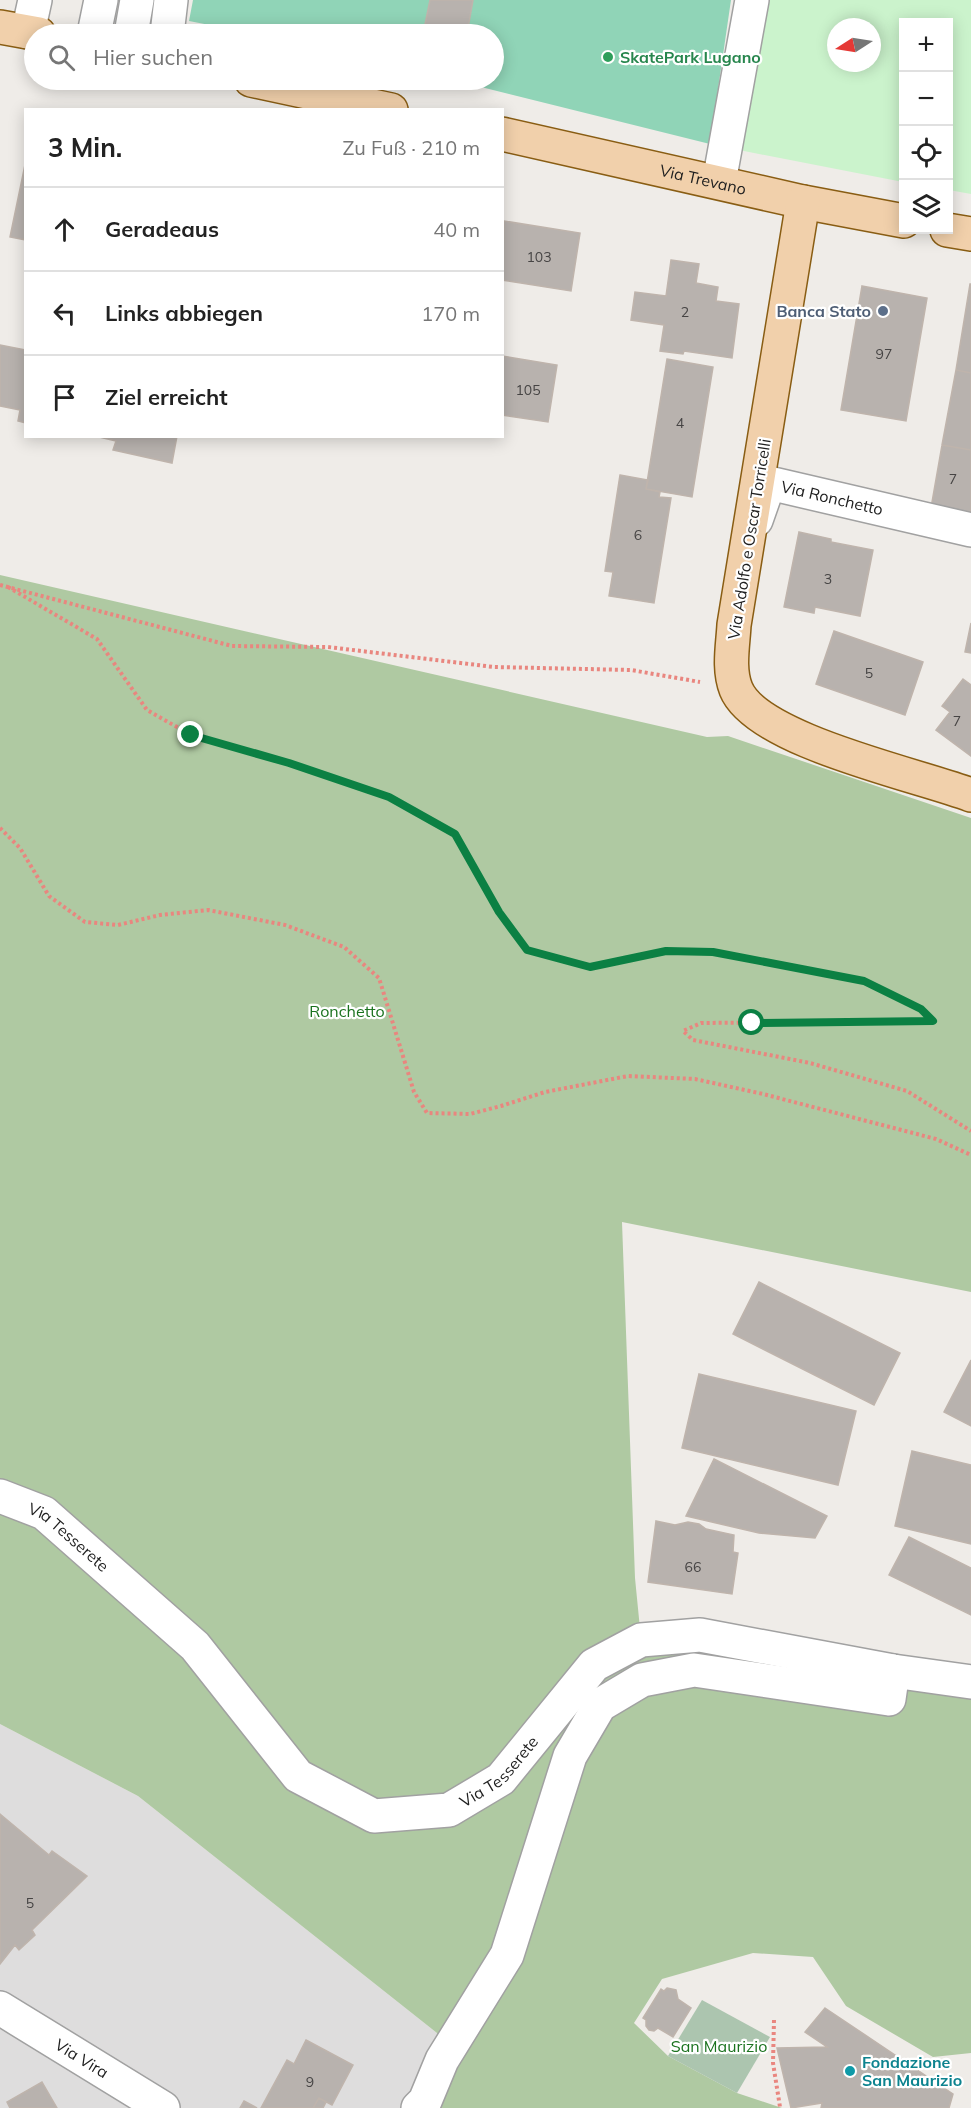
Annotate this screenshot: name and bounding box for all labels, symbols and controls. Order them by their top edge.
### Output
north arrow [827,18,881,72]
map controls [899,18,953,234]
button: + [899,18,953,72]
search box [24,24,504,90]
icon: search [45,41,78,74]
text: Hier suchen [93,43,213,71]
place label: SkatePark Lugano [620,47,761,67]
marker: SkatePark Lugano [601,50,615,64]
button: − [899,72,953,126]
button: locate [899,126,953,180]
text: 3 Min. [48,131,122,164]
text: Zu Fuß · 210 m [342,135,480,160]
street label: Via Trevano [658,160,748,199]
button: layers [899,180,953,234]
icon: ahead [48,213,81,246]
text: Geradeaus [105,215,219,243]
text: 40 m [433,217,480,242]
house number: 103 [526,248,552,266]
icon: left [48,297,81,330]
text: Links abbiegen [105,299,263,327]
text: 170 m [421,301,480,326]
place label: Banca Stato [776,301,871,321]
house number: 2 [681,303,689,321]
marker: Banca Stato [876,304,890,318]
house number: 97 [876,345,892,363]
icon: arrive [48,381,81,414]
house number: 105 [515,381,541,399]
text: Ziel erreicht [105,383,228,411]
house number: 4 [676,414,685,432]
street label: Via Adolfo e Oscar Torricelli [723,437,775,641]
house number: 7 [949,470,957,488]
street label: Via Ronchetto [779,476,885,519]
house number: 6 [634,526,642,544]
house number: 3 [824,570,832,588]
house number: 5 [865,664,873,682]
house number: 7 [953,712,961,730]
route end [177,721,203,747]
park label: Ronchetto [309,1001,385,1021]
route start [738,1009,764,1035]
street label: Via Tesserete [26,1498,113,1576]
house number: 66 [685,1558,701,1576]
street label: Via Tesserete [456,1732,542,1811]
house number: 5 [26,1894,34,1912]
street label: Via Vira [51,2034,112,2082]
park label: San Maurizio [671,2036,767,2056]
place label: Fondazione San Maurizio [862,2052,962,2090]
marker: Fondazione San Maurizio [843,2064,857,2078]
house number: 9 [306,2073,314,2091]

